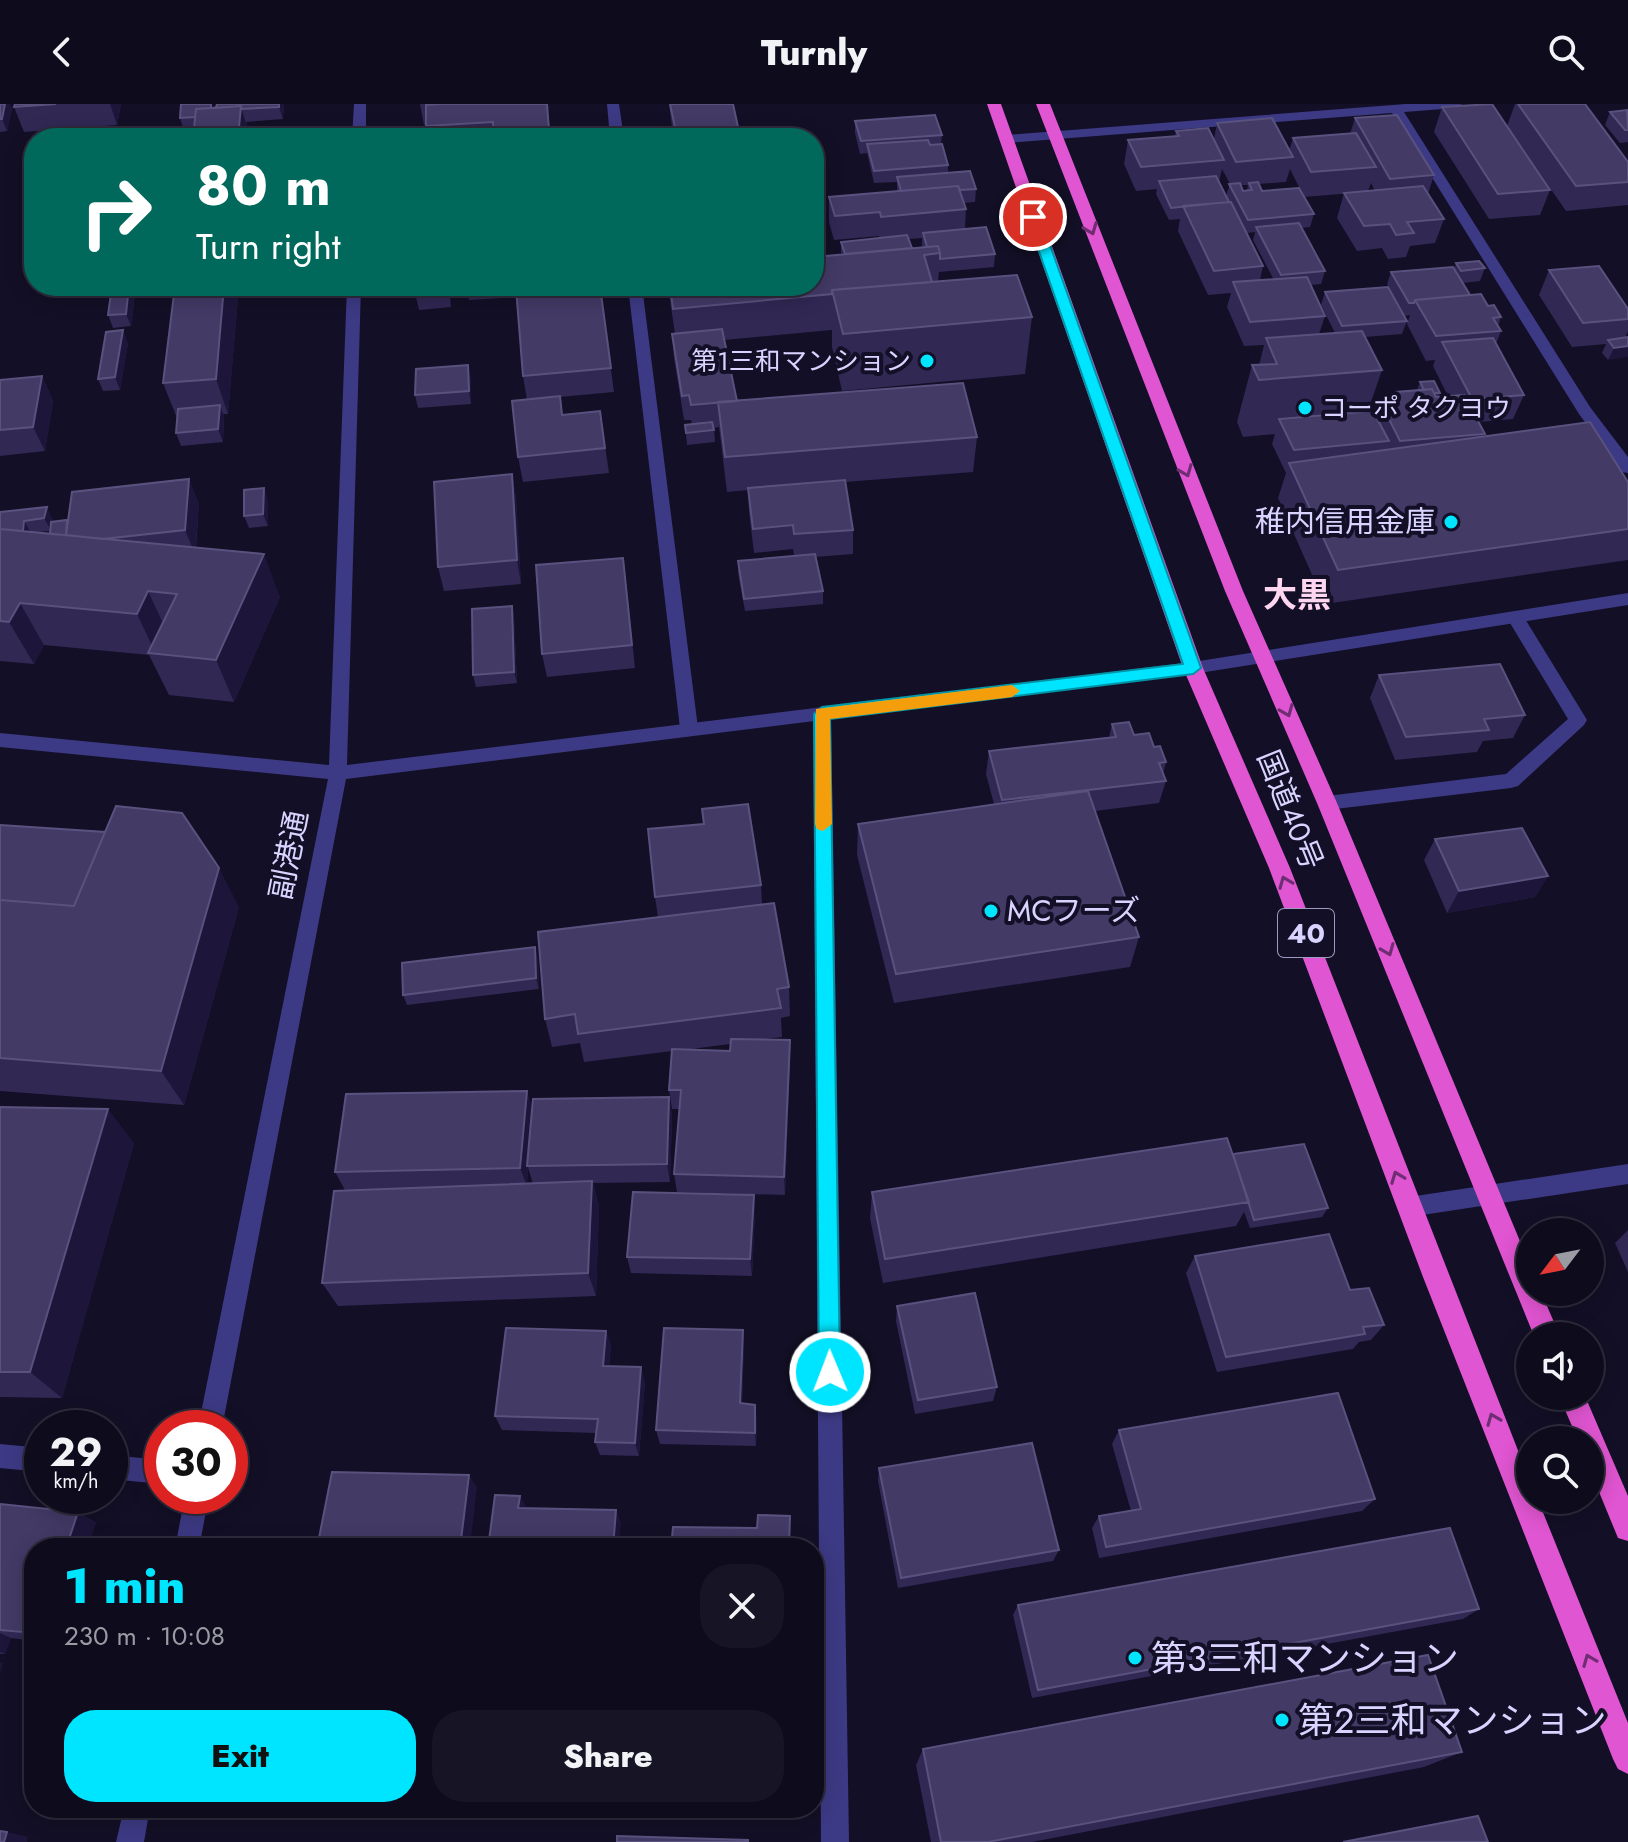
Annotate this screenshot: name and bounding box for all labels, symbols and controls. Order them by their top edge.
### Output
text: Turnly [761,26,867,78]
icon: back [40,30,84,74]
icon: search [1544,30,1588,74]
text: 80 m [196,145,331,226]
icon: right [64,160,168,264]
pin [999,183,1067,251]
icon: arrive [1011,195,1055,239]
text: Turn right [196,220,341,272]
one-way arrow [1081,221,1098,235]
place label: 第1三和マンション [691,342,911,380]
marker: 第1三和マンション [918,352,936,370]
place label: コーポ タクヨウ [1321,389,1511,427]
marker: コーポ タクヨウ [1296,399,1314,417]
one-way arrow [1176,463,1193,477]
place label: 稚内信用金庫 [1255,500,1435,543]
marker: 稚内信用金庫 [1442,513,1460,531]
district label: 大黒 [1263,571,1331,620]
one-way arrow [1277,703,1293,717]
street label: 国道40号 [1247,744,1334,876]
street label: 副港通 [259,807,318,903]
one-way arrow [1278,876,1294,890]
place label: MCフーズ [1007,889,1140,932]
marker: MCフーズ [982,902,1000,920]
road number: 40 [1278,909,1334,957]
one-way arrow [1378,942,1394,956]
one-way arrow [1390,1171,1407,1185]
north arrow [1516,1218,1604,1306]
map controls [1516,1218,1604,1514]
button: sound [1516,1322,1604,1410]
position arrow [788,1330,872,1414]
speed limit sign: 30 [144,1410,248,1514]
one-way arrow [1486,1413,1503,1427]
text: 29 [50,1423,103,1481]
button: search [1516,1426,1604,1514]
text: km/h [53,1467,99,1496]
text: 1 min [64,1552,185,1621]
button: close [700,1564,784,1648]
text: 230 m · 10:08 [64,1617,225,1655]
place label: 第3三和マンション [1151,1632,1459,1684]
marker: 第3三和マンション [1126,1649,1144,1667]
one-way arrow [1582,1654,1599,1668]
place label: 第2三和マンション [1298,1694,1606,1746]
button: Exit [64,1710,416,1802]
button: Share [432,1710,784,1802]
marker: 第2三和マンション [1273,1711,1291,1729]

